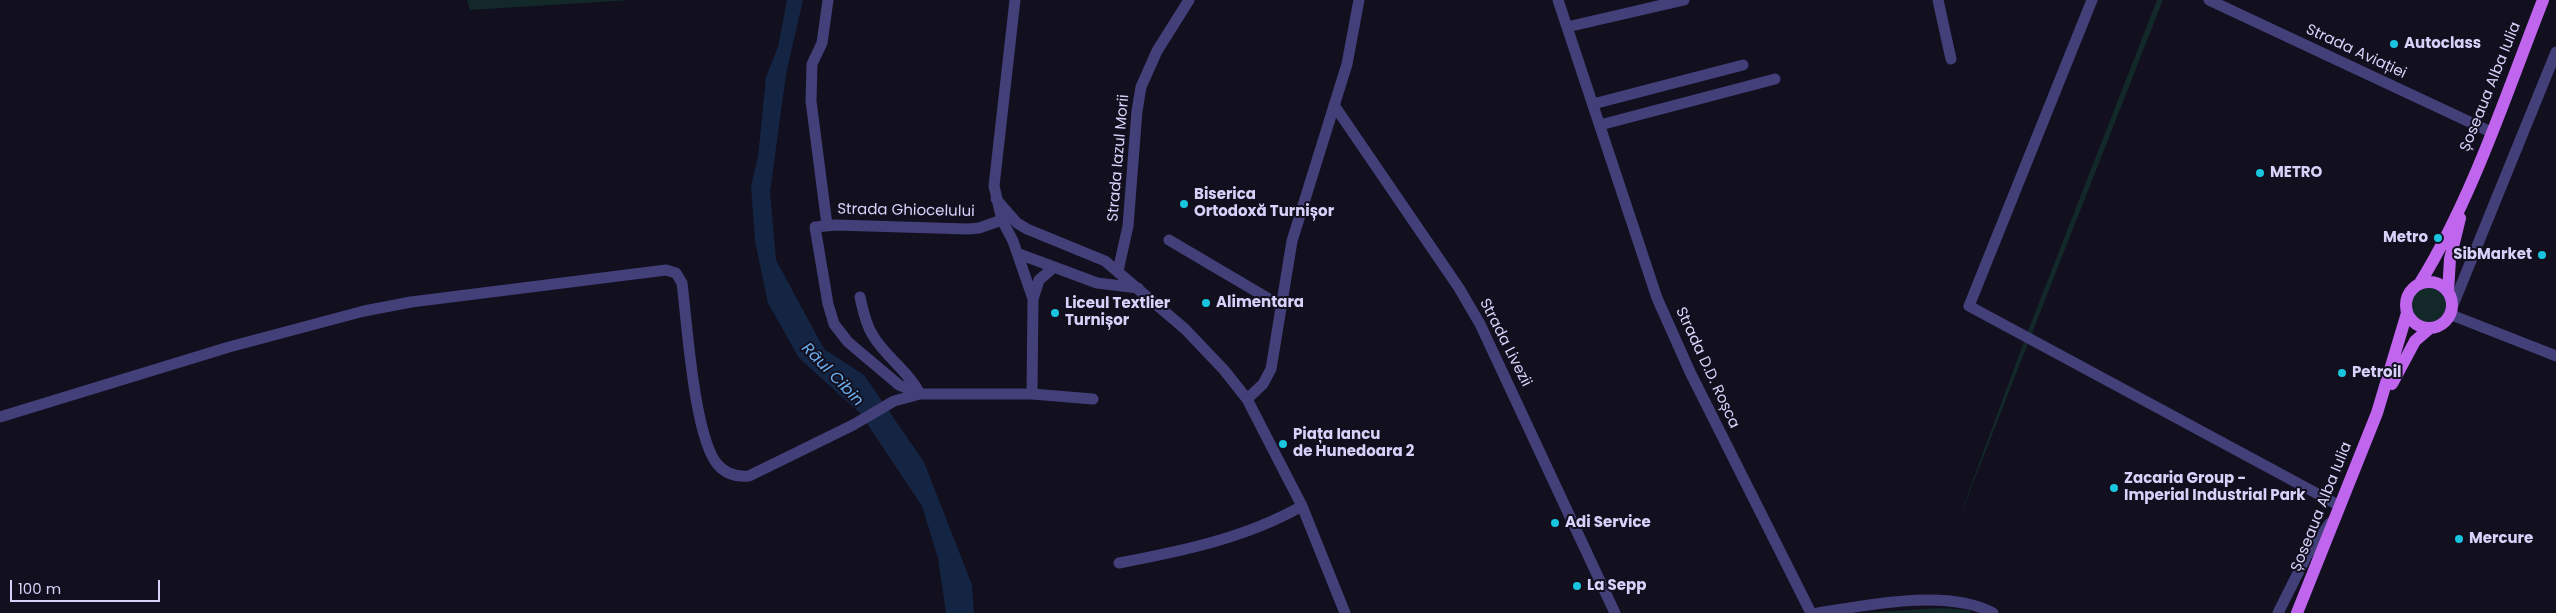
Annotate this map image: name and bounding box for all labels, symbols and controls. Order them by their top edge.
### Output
street label: Șoseaua Alba Iulia [2457,20,2525,154]
street label: Strada Aviației [2303,21,2409,83]
place label: Autoclass [2404,35,2481,53]
marker: Autoclass [2388,38,2400,50]
street label: Strada Iazul Morii [1104,94,1134,222]
place label: METRO [2270,164,2322,182]
marker: METRO [2254,167,2266,179]
place label: Biserica Ortodoxă Turnișor [1194,186,1334,221]
marker: Biserica Ortodoxă Turnișor [1178,198,1190,210]
street label: Strada Ghiocelului [837,201,975,221]
place label: Metro [2383,229,2428,247]
marker: Metro [2432,232,2444,244]
place label: SibMarket [2453,246,2532,264]
marker: SibMarket [2536,249,2548,261]
place label: Alimentara [1216,294,1304,312]
place label: Liceul Textlier Turnișor [1065,295,1170,330]
street label: Strada Livezii [1475,296,1535,390]
marker: Alimentara [1200,297,1212,309]
street label: Strada D.D. Roșca [1671,305,1743,431]
marker: Liceul Textlier Turnișor [1049,307,1061,319]
water label: Râul Cibin [797,339,867,411]
place label: Petroil [2352,364,2402,382]
marker: Petroil [2336,367,2348,379]
place label: Piața Iancu de Hunedoara 2 [1293,426,1414,461]
marker: Piața Iancu de Hunedoara 2 [1277,438,1289,450]
street label: Șoseaua Alba Iulia [2288,440,2356,574]
place label: Zacaria Group - Imperial Industrial Park [2124,470,2306,505]
marker: Zacaria Group - Imperial Industrial Park [2108,482,2120,494]
place label: Adi Service [1565,514,1651,532]
marker: Adi Service [1549,517,1561,529]
place label: Mercure [2469,530,2533,548]
marker: Mercure [2453,533,2465,545]
scale bar [12,570,162,602]
place label: La Sepp [1587,577,1646,595]
text: 100 m [18,578,61,599]
marker: La Sepp [1571,580,1583,592]

